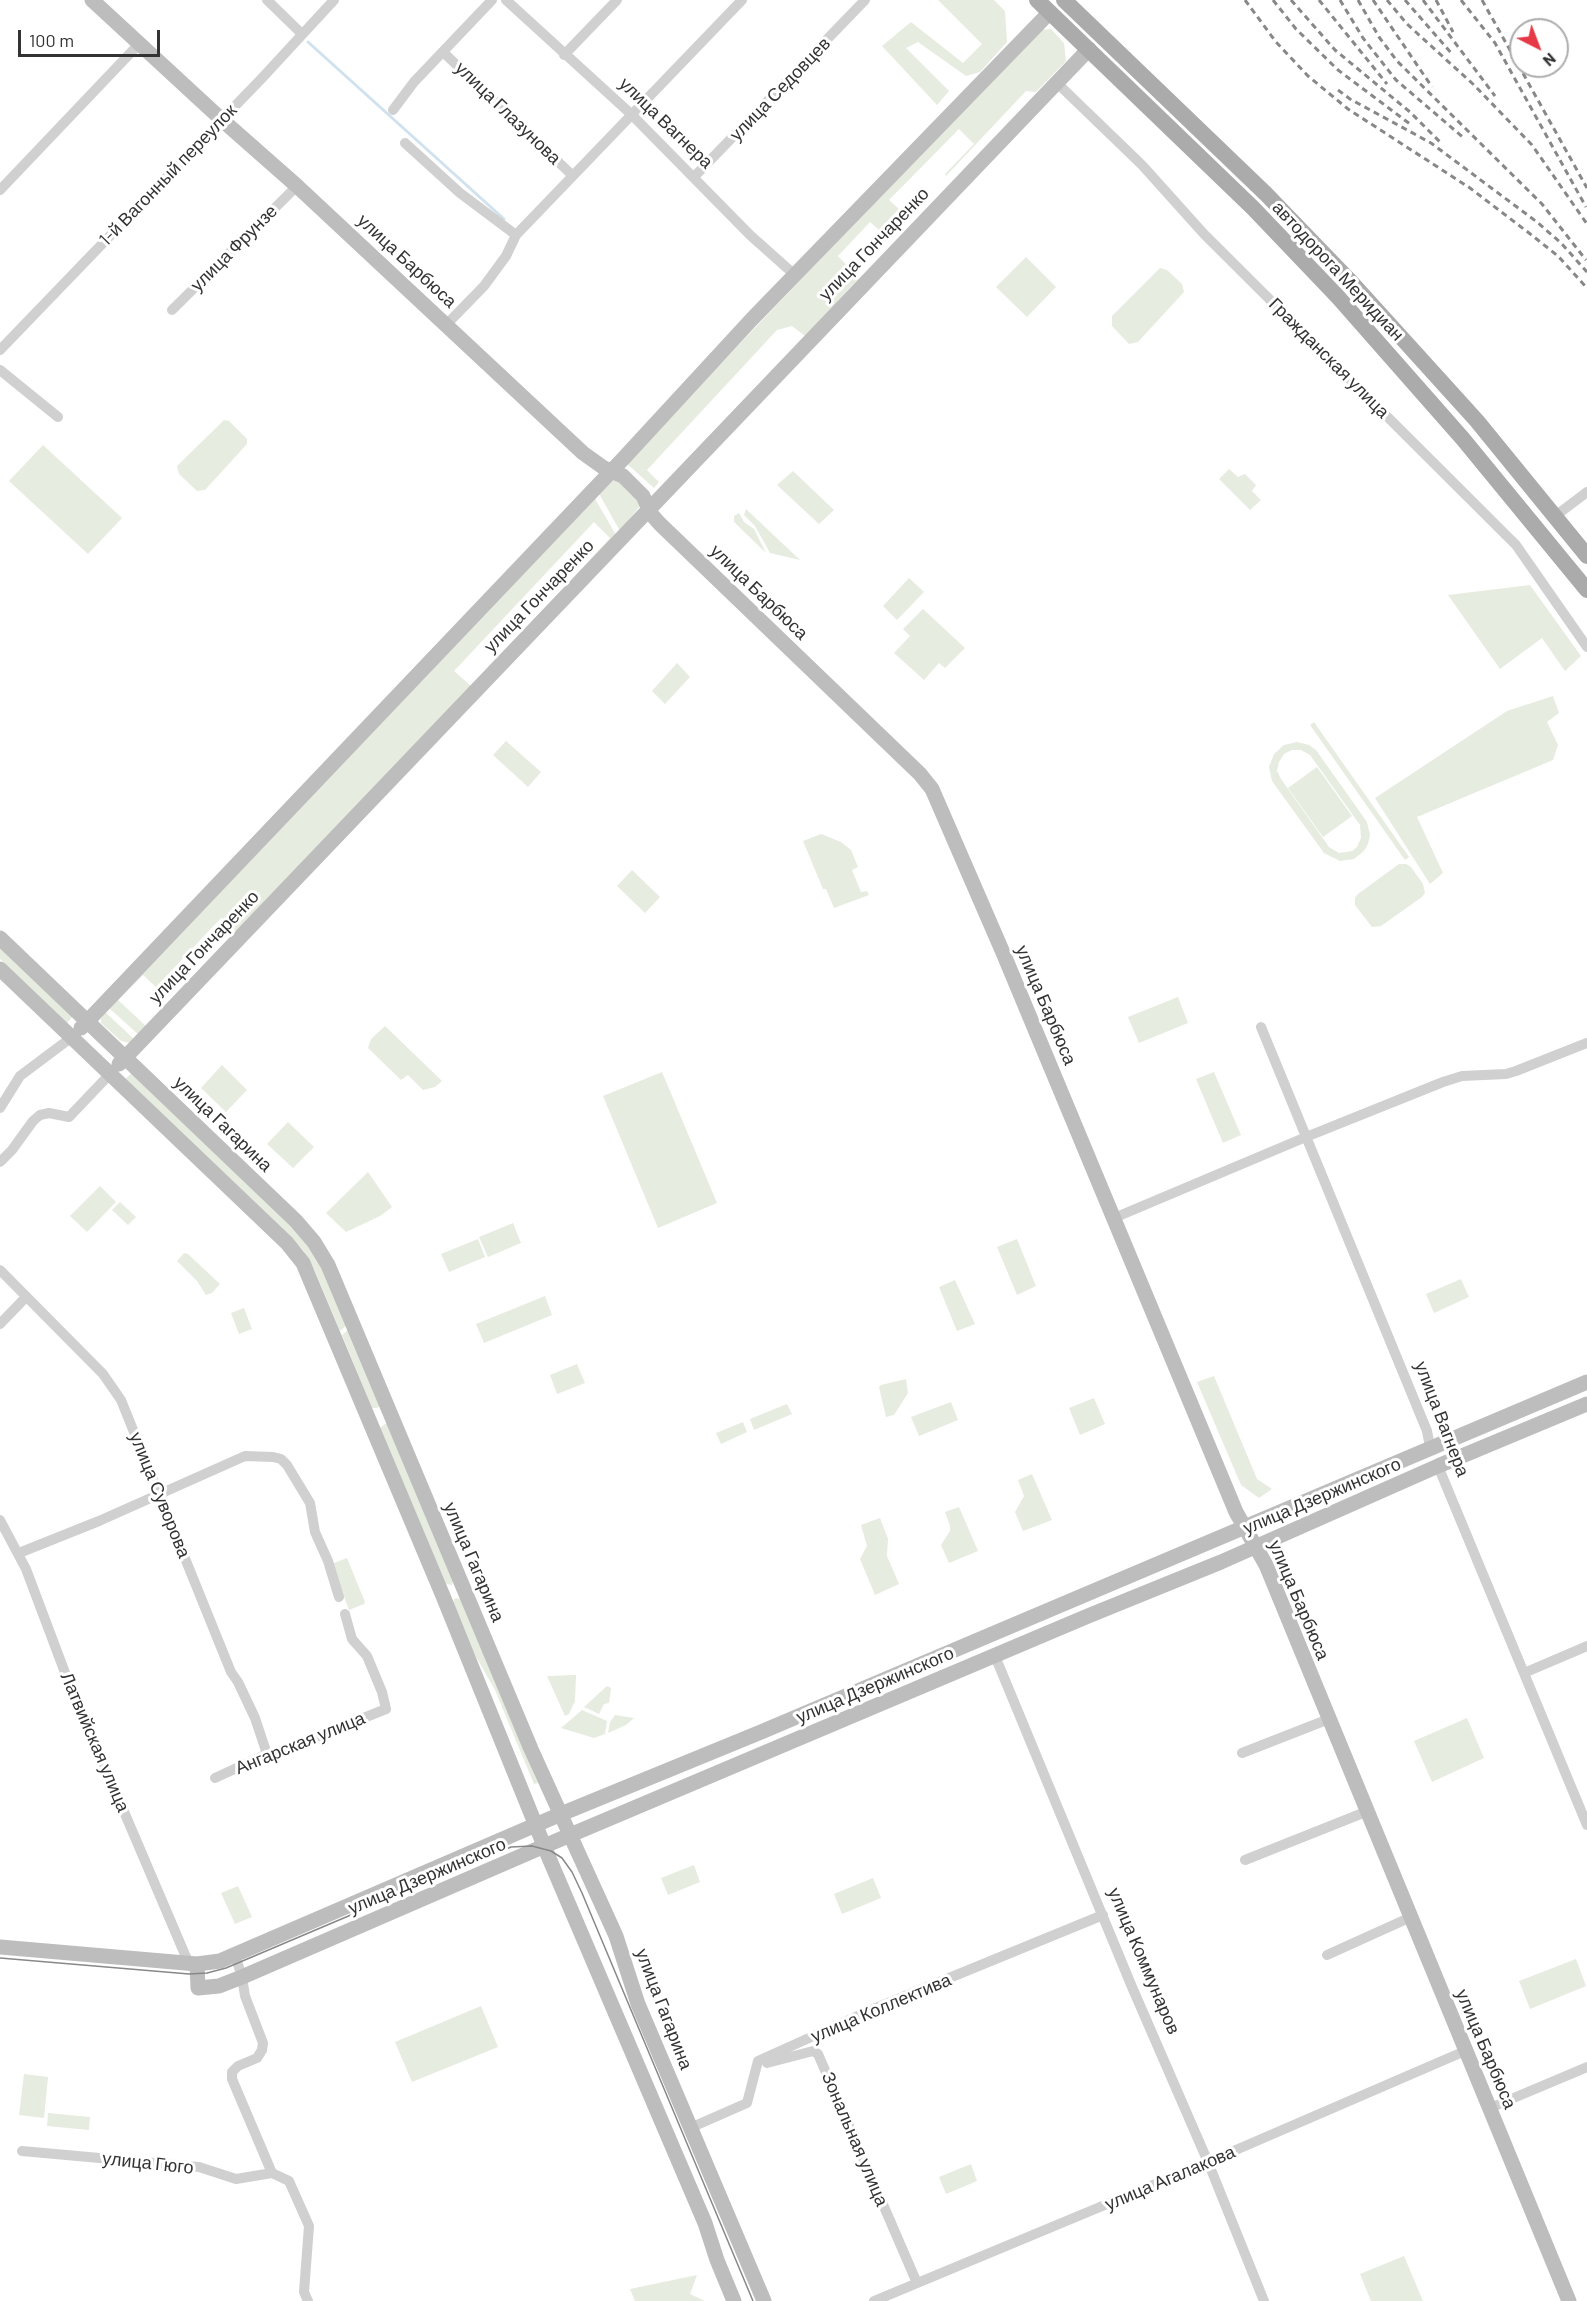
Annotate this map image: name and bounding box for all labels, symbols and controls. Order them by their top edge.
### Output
scale bar [21,18,164,56]
north arrow [1509,18,1569,78]
text: 100 m [29,29,74,51]
street label: улица Седовцев [725,33,835,145]
text: N [1540,50,1560,71]
street label: улица Глазунова [451,57,565,169]
street label: улица Вагнера [615,73,717,173]
street label: 1-й Вагонный переулок [95,100,241,250]
street label: улица Гончаренко [814,183,934,305]
street label: автодорога Меридиан [1268,197,1408,345]
street label: улица Фрунзе [186,200,282,296]
street label: улица Барбюса [353,210,461,312]
street label: Гражданская улица [1264,293,1394,423]
street label: улица Гончаренко [479,535,599,657]
street label: улица Барбюса [706,540,812,644]
street label: улица Гончаренко [144,886,264,1008]
street label: улица Барбюса [1011,942,1081,1068]
street label: улица Гагарина [169,1072,277,1176]
street label: улица Вагнера [1410,1358,1474,1480]
street label: улица Суворова [125,1429,195,1561]
street label: улица Дзержинского [1240,1453,1404,1539]
street label: улица Гагарина [439,1499,509,1625]
street label: улица Барбюса [1264,1537,1334,1663]
street label: улица Дзержинского [793,1642,957,1728]
street label: Латвийская улица [56,1669,134,1815]
street label: Ангарская улица [232,1707,368,1779]
street label: улица Дзержинского [345,1833,509,1919]
street label: улица Коммунаров [1103,1884,1185,2038]
street label: улица Гагарина [631,1945,697,2073]
street label: улица Коллектива [808,1969,954,2047]
street label: улица Барбюса [1451,1986,1521,2112]
street label: Зональная улица [817,2069,893,2209]
street label: улица Агалакова [1102,2141,1238,2215]
street label: улица Гюго [101,2147,195,2179]

